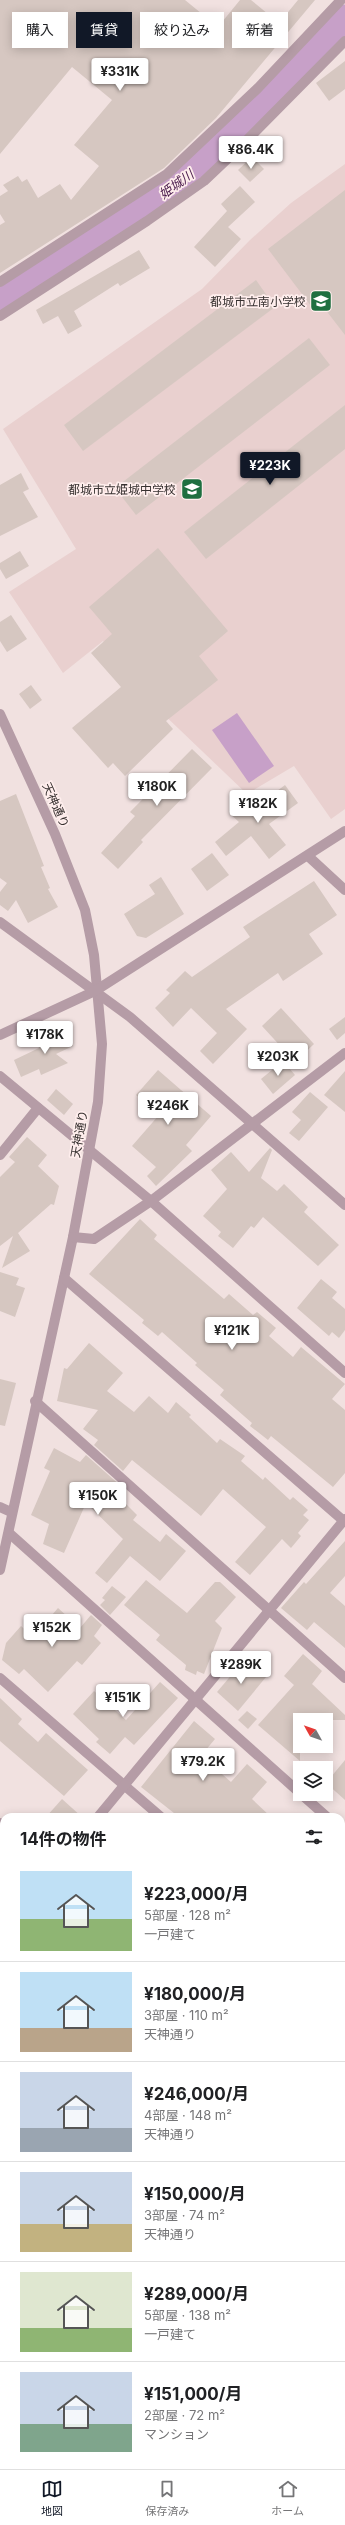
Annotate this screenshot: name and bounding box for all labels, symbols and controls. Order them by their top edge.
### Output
chip: 購入 [12,12,68,48]
chip: 賃貸 [76,12,132,48]
chip: 絞り込み [140,12,224,48]
chip: 新着 [232,12,288,48]
pin: ¥331K [92,58,148,92]
text: ¥331K [100,63,140,79]
pin: ¥86.4K [218,136,284,170]
text: ¥86.4K [228,141,274,157]
water label: 姫城川 [156,165,198,202]
school or university icon: 都城市立南小学校 [308,288,334,314]
place label: 都城市立南小学校 [210,294,306,309]
pin: ¥223K [242,452,298,486]
text: ¥223K [249,457,291,473]
school or university icon: 都城市立姫城中学校 [179,476,205,502]
place label: 都城市立姫城中学校 [68,482,176,497]
pin: ¥180K [129,773,185,807]
text: ¥180K [137,778,177,794]
street label: 天神通り [39,780,73,830]
pin: ¥182K [230,790,286,824]
text: ¥182K [238,795,278,811]
pin: ¥178K [17,1021,73,1055]
text: ¥178K [26,1026,64,1042]
pin: ¥203K [250,1043,306,1077]
text: ¥203K [257,1048,299,1064]
pin: ¥246K [140,1092,196,1126]
text: ¥246K [147,1097,189,1113]
street label: 天神通り [67,1109,91,1159]
pin: ¥121K [204,1317,260,1351]
text: ¥121K [214,1322,250,1338]
pin: ¥150K [70,1482,126,1516]
text: ¥150K [78,1487,118,1503]
pin: ¥152K [24,1614,80,1648]
text: ¥152K [33,1619,71,1635]
pin: ¥289K [213,1651,269,1685]
text: ¥289K [220,1656,262,1672]
pin: ¥151K [95,1684,151,1718]
text: ¥151K [105,1689,141,1705]
north arrow [293,1713,333,1753]
map controls [293,1713,333,1801]
pin: ¥79.2K [170,1748,236,1782]
text: ¥79.2K [181,1753,225,1769]
button: layers [293,1761,333,1801]
icon: filters [303,1826,325,1848]
text: 14件の物件 [20,1829,107,1849]
text: ¥223,000/月 [144,1884,249,1904]
icon: home [52,1887,100,1935]
text: 5部屋 · 128 m² [144,1907,231,1923]
text: 一戸建て [144,1926,196,1942]
text: ¥180,000/月 [144,1984,246,2004]
icon: home [52,1988,100,2036]
text: 3部屋 · 110 m² [144,2007,229,2023]
text: 天神通り [144,2026,196,2042]
text: ¥246,000/月 [144,2084,249,2104]
icon: home [52,2088,100,2136]
text: 4部屋 · 148 m² [144,2107,232,2123]
text: 天神通り [144,2126,196,2142]
text: ¥150,000/月 [144,2184,246,2204]
icon: home [52,2188,100,2236]
text: 3部屋 · 74 m² [144,2207,225,2223]
text: 天神通り [144,2226,196,2242]
text: ¥289,000/月 [144,2284,249,2304]
icon: home [52,2288,100,2336]
text: 5部屋 · 138 m² [144,2307,231,2323]
text: 一戸建て [144,2326,196,2342]
text: ¥151,000/月 [144,2384,242,2404]
icon: home [52,2388,100,2436]
text: 2部屋 · 72 m² [144,2407,225,2423]
text: マンション [144,2426,209,2442]
tab: 地図 [41,2478,63,2518]
tab: 保存済み [145,2478,189,2518]
tab: ホーム [271,2478,304,2518]

